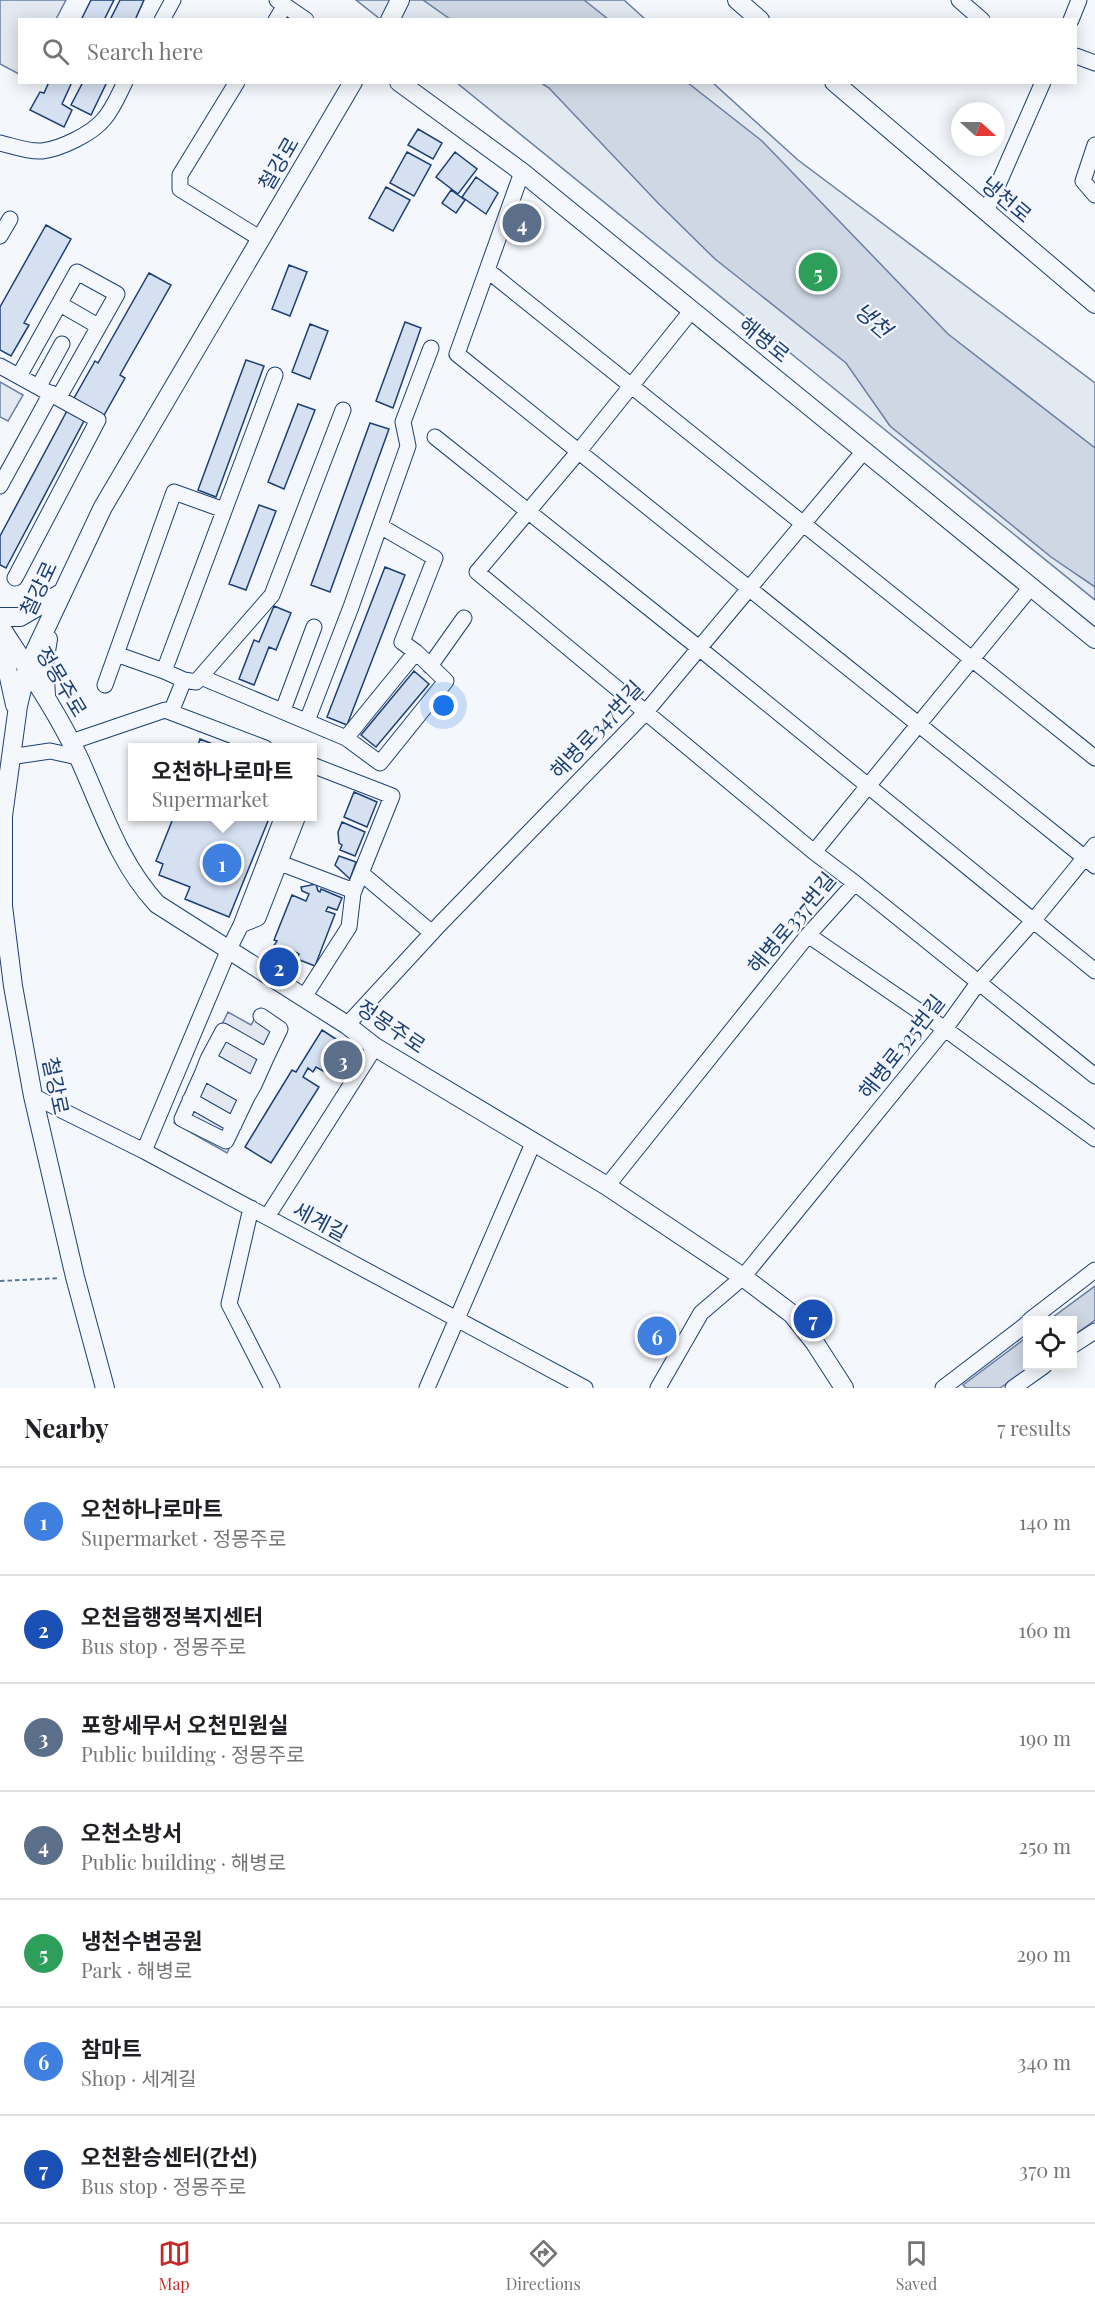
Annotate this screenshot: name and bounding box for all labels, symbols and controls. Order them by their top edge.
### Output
search box [18,18,1077,84]
icon: search [39,35,72,68]
text: Search here [87,36,203,66]
north arrow [951,102,1005,156]
street label: 철강로 [251,131,304,195]
street label: 냉천로 [976,169,1038,228]
pin: 4 [502,200,542,246]
pin: 5 [798,250,838,294]
water label: 냉천 [849,295,901,346]
street label: 해병로 [734,309,797,368]
street label: 철강로 [12,556,62,620]
street label: 정몽주로 [31,641,95,721]
street label: 해병로347번길 [543,673,648,784]
your location [429,691,458,720]
popup [128,743,317,821]
text: 오천하나로마트 [152,755,293,785]
text: Supermarket [152,785,269,812]
pin: 1 [202,840,242,886]
street label: 해병로337번길 [740,865,841,978]
pin: 2 [260,944,298,990]
street label: 해병로325번길 [851,988,950,1104]
street label: 정몽주로 [352,992,432,1059]
pin: 3 [324,1038,362,1082]
street label: 철강로 [37,1054,77,1117]
street label: 세계길 [289,1194,353,1246]
pin: 7 [794,1296,832,1342]
pin: 6 [638,1314,676,1358]
map controls [1023,1316,1077,1370]
button: locate [1023,1316,1077,1370]
text: Nearby [24,1410,109,1445]
text: 7 results [997,1414,1071,1441]
text: 오천하나로마트 [81,1493,223,1523]
text: 1 [40,1508,47,1535]
text: 140 m [1019,1508,1071,1535]
text: Supermarket · 정몽주로 [81,1524,286,1551]
text: 오천읍행정복지센터 [81,1601,263,1631]
text: 2 [38,1616,49,1643]
text: 160 m [1019,1616,1071,1643]
text: Bus stop · 정몽주로 [81,1632,246,1659]
text: 포항세무서 오천민원실 [81,1709,289,1739]
text: 3 [39,1724,48,1751]
text: 190 m [1019,1724,1071,1751]
text: Public building · 정몽주로 [81,1740,305,1767]
text: 오천소방서 [81,1817,182,1847]
text: 4 [38,1832,49,1859]
text: 250 m [1018,1832,1071,1859]
text: Public building · 해병로 [81,1848,286,1875]
text: 냉천수변공원 [81,1925,202,1955]
text: 5 [39,1940,48,1967]
text: 290 m [1017,1940,1071,1967]
text: Park · 해병로 [81,1956,192,1983]
text: 참마트 [81,2033,142,2063]
text: 6 [38,2048,49,2075]
text: 340 m [1017,2048,1071,2075]
text: Shop · 세계길 [81,2064,197,2091]
text: 오천환승센터(간선) [81,2141,257,2171]
text: 7 [39,2156,48,2183]
text: 370 m [1019,2156,1071,2183]
text: Bus stop · 정몽주로 [81,2172,246,2199]
tab: Map [158,2237,191,2294]
tab: Directions [506,2237,581,2294]
tab: Saved [896,2237,937,2294]

